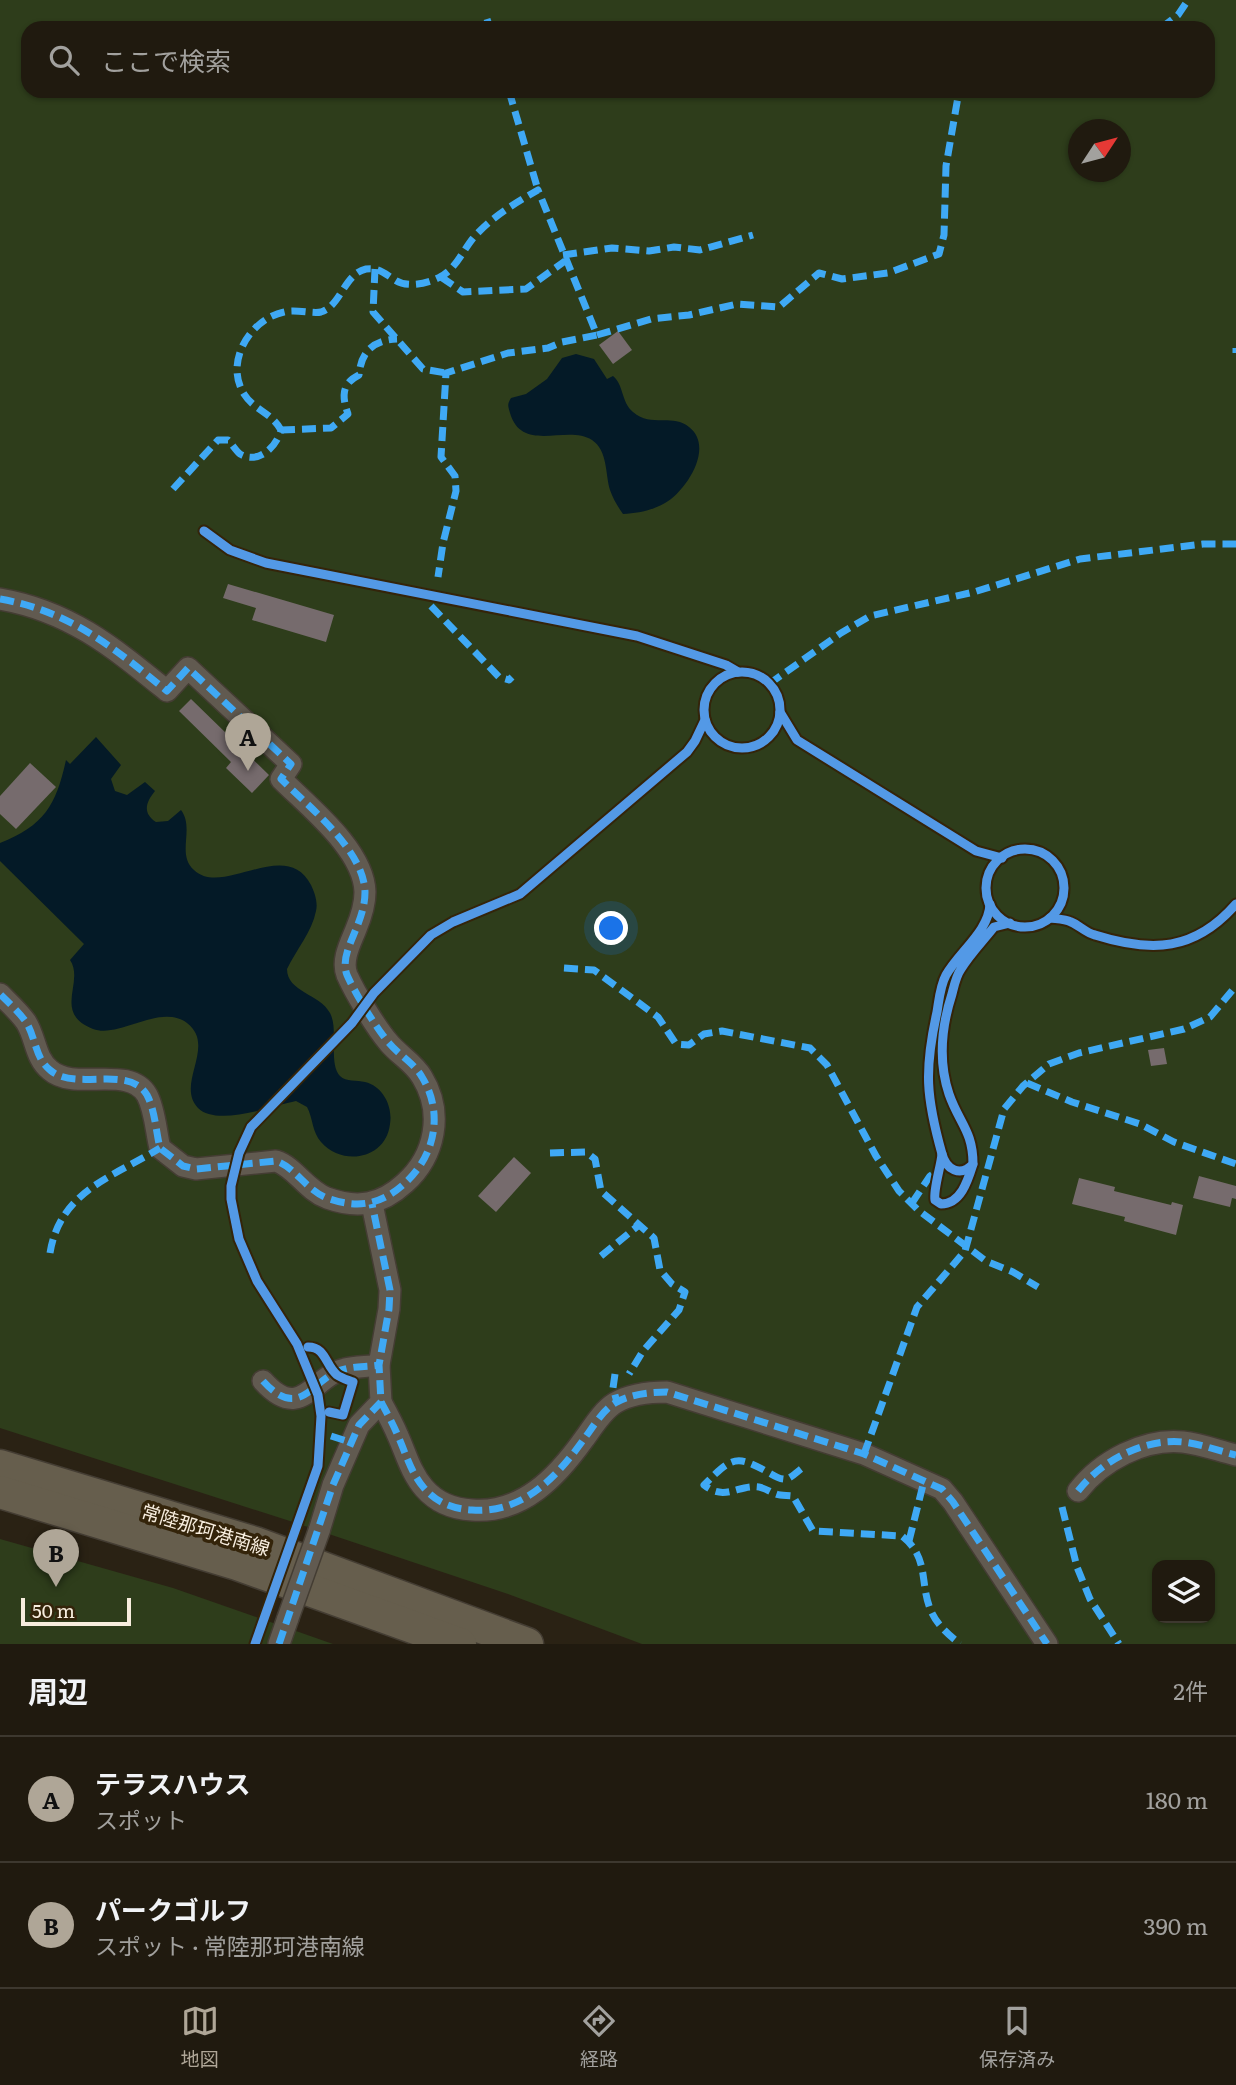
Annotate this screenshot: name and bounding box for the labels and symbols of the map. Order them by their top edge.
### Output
north arrow [1068,119,1131,182]
pin: A [225,713,271,771]
your location [594,911,628,945]
street label: 常陸那珂港南線 [138,1496,274,1562]
pin: B [33,1529,79,1587]
scale bar [21,1595,131,1627]

